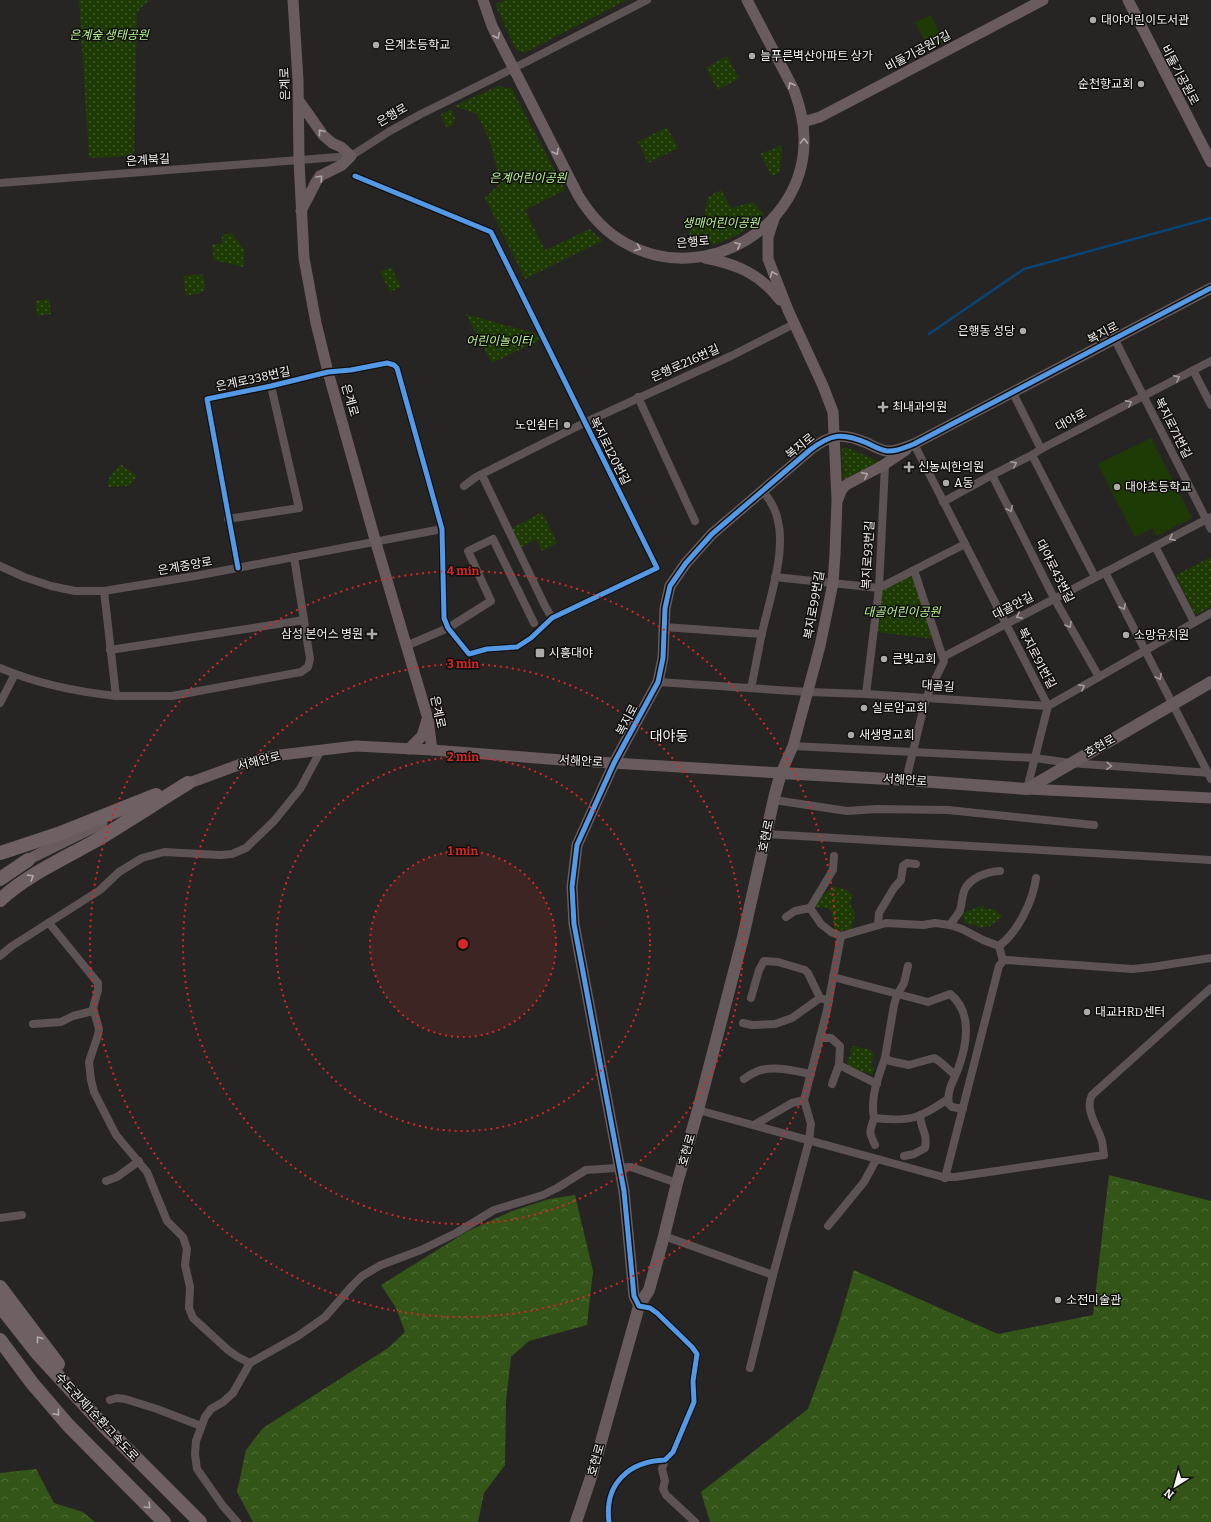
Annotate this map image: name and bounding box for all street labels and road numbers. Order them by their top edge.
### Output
street label: 비둘기공원7길 [883,28,953,74]
street label: 비둘기공원로 [1158,42,1202,108]
street label: 은계로 [277,67,293,101]
street label: 은행로 [374,101,410,129]
street label: 은계북길 [125,151,171,169]
street label: 은행로 [676,234,710,250]
street label: 복지로 [1085,319,1121,347]
street label: 은행로216번길 [649,342,721,384]
street label: 은계로338번길 [214,364,292,394]
street label: 은계로 [339,382,361,418]
street label: 복지로71번길 [1152,395,1194,461]
street label: 대야로 [1053,406,1089,434]
street label: 복지로120번길 [587,415,633,487]
street label: 복지로 [783,430,817,462]
street label: 복지로93번길 [859,520,877,590]
street label: 대야로43번길 [1033,537,1077,605]
street label: 은계중앙로 [157,554,213,578]
street label: 복지로99번길 [801,570,827,640]
street label: 대골안길 [990,590,1036,622]
street label: 복지로91번길 [1015,625,1059,691]
street label: 대골길 [921,678,955,694]
street label: 은계로 [427,694,449,730]
street label: 복지로 [613,702,641,738]
street label: 호현로 [1082,732,1118,760]
street label: 서해안로 [236,749,282,773]
street label: 서해안로 [559,753,603,769]
street label: 서해안로 [882,771,928,789]
street label: 호현로 [756,818,776,854]
street label: 호현로 [676,1132,698,1168]
street label: 수도권제1순환고속도로 [53,1370,141,1464]
street label: 호현로 [585,1442,607,1478]

